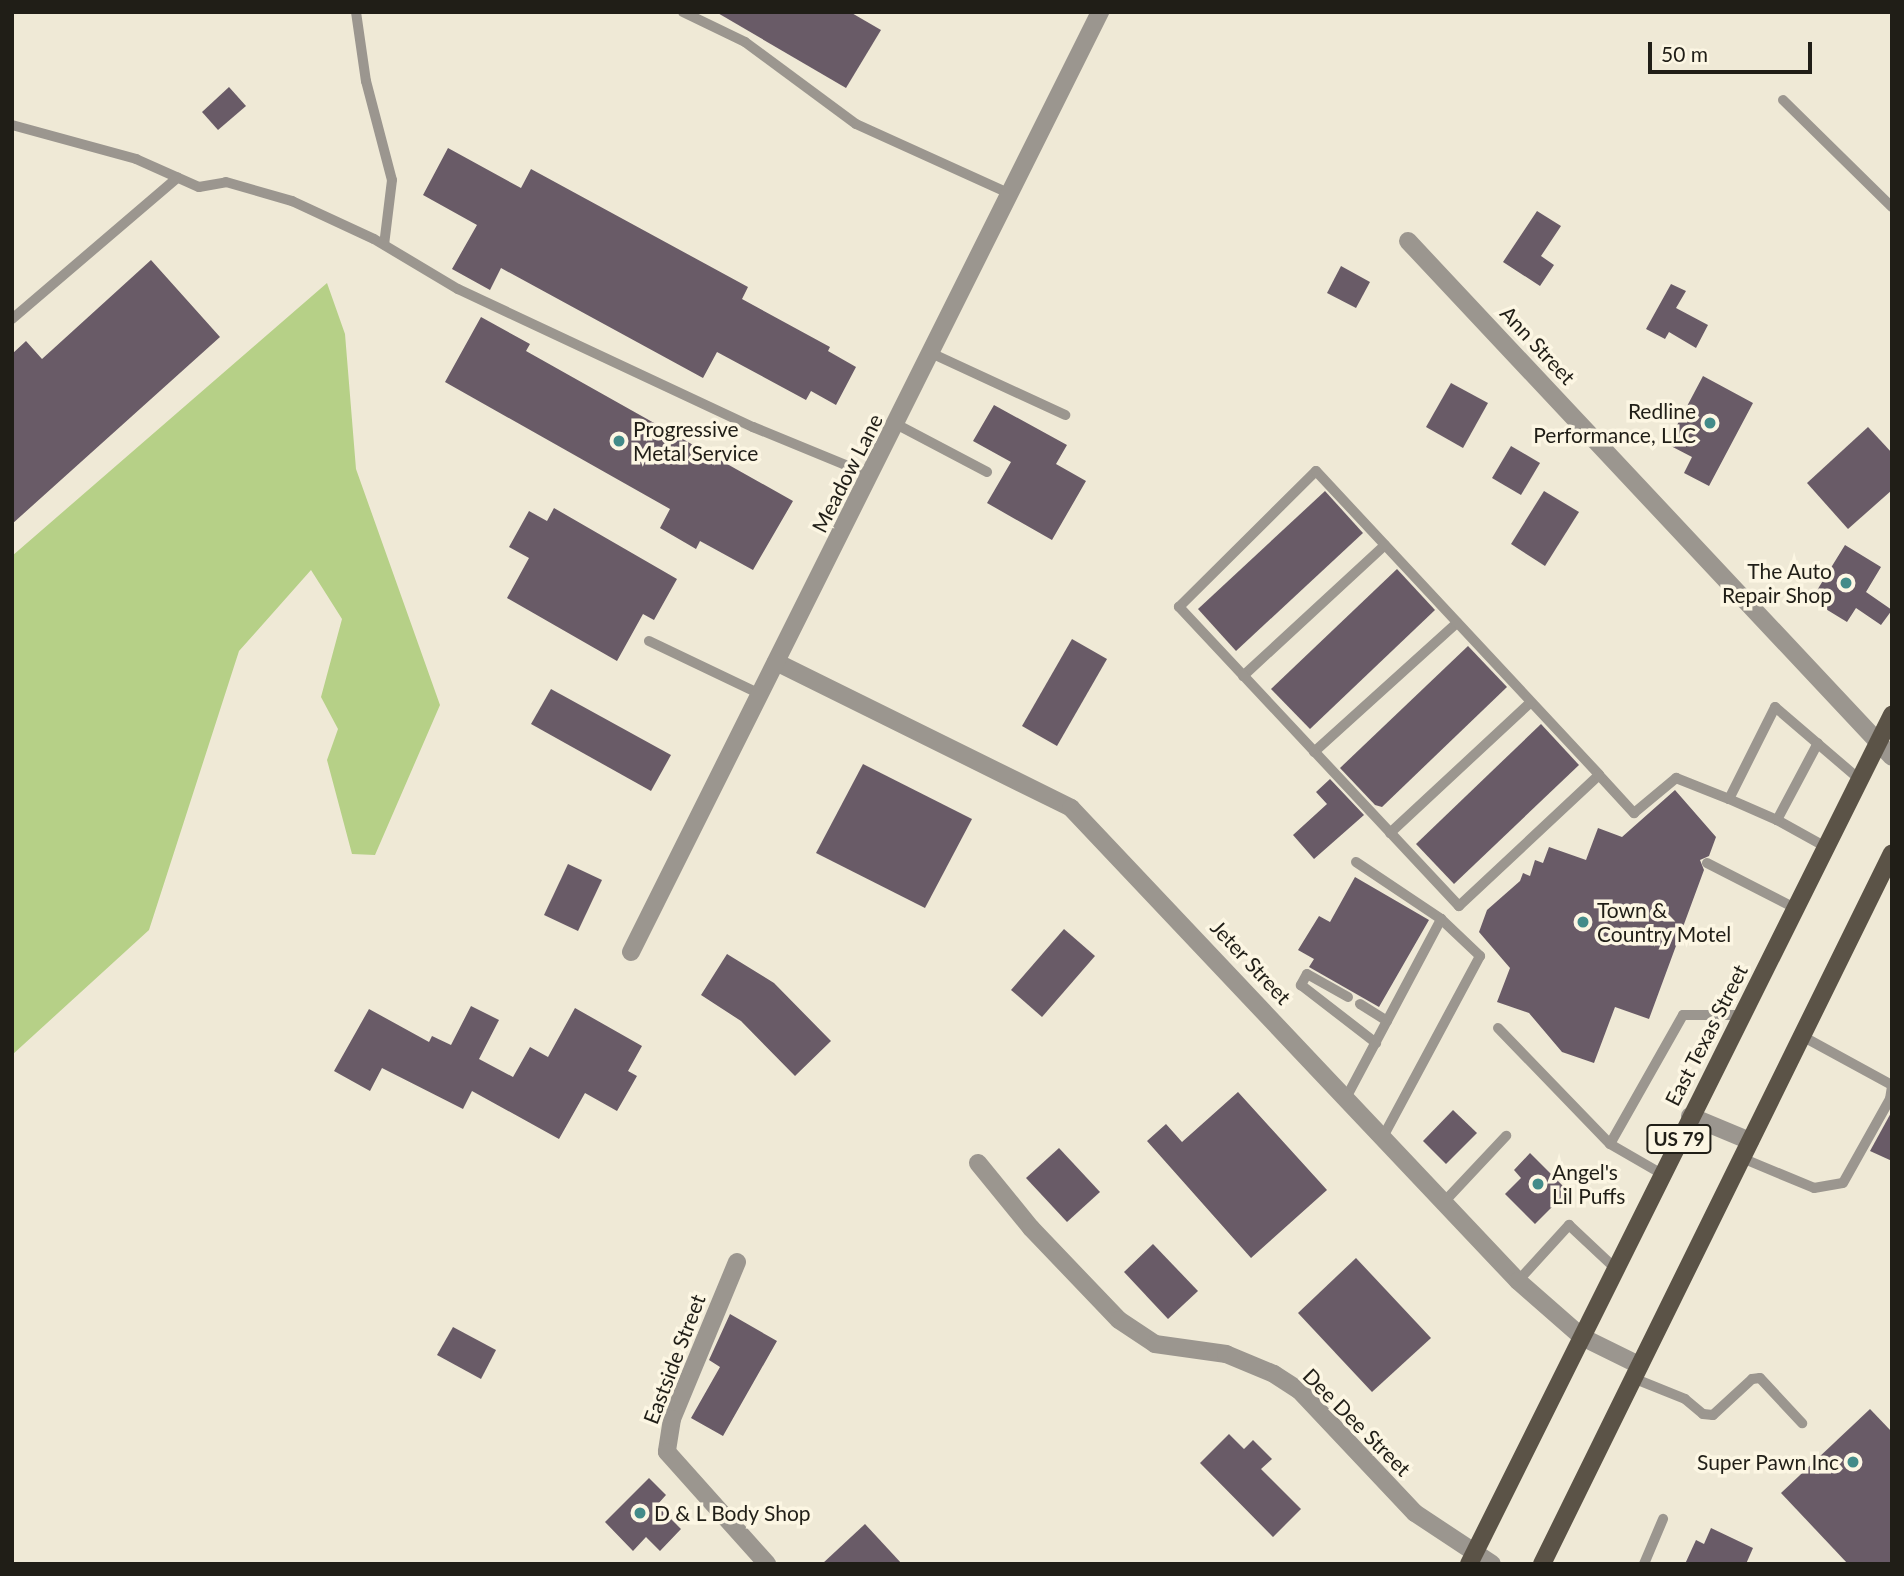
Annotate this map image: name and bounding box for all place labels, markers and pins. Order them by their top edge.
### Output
place label: Redline Performance, LLC [1533,398,1696,448]
marker: Redline Performance, LLC [1702,415,1718,431]
place label: Progressive Metal Service [633,416,758,466]
marker: Progressive Metal Service [611,433,627,449]
place label: The Auto Repair Shop [1722,558,1832,608]
marker: The Auto Repair Shop [1838,575,1854,591]
place label: Town & Country Motel [1597,897,1732,947]
marker: Town & Country Motel [1575,914,1591,930]
place label: Angel's Lil Puffs [1552,1159,1625,1209]
marker: Angel's Lil Puffs [1530,1176,1546,1192]
place label: Super Pawn Inc [1697,1449,1839,1475]
marker: Super Pawn Inc [1845,1454,1861,1470]
place label: D & L Body Shop [654,1500,812,1526]
marker: D & L Body Shop [632,1505,648,1521]

